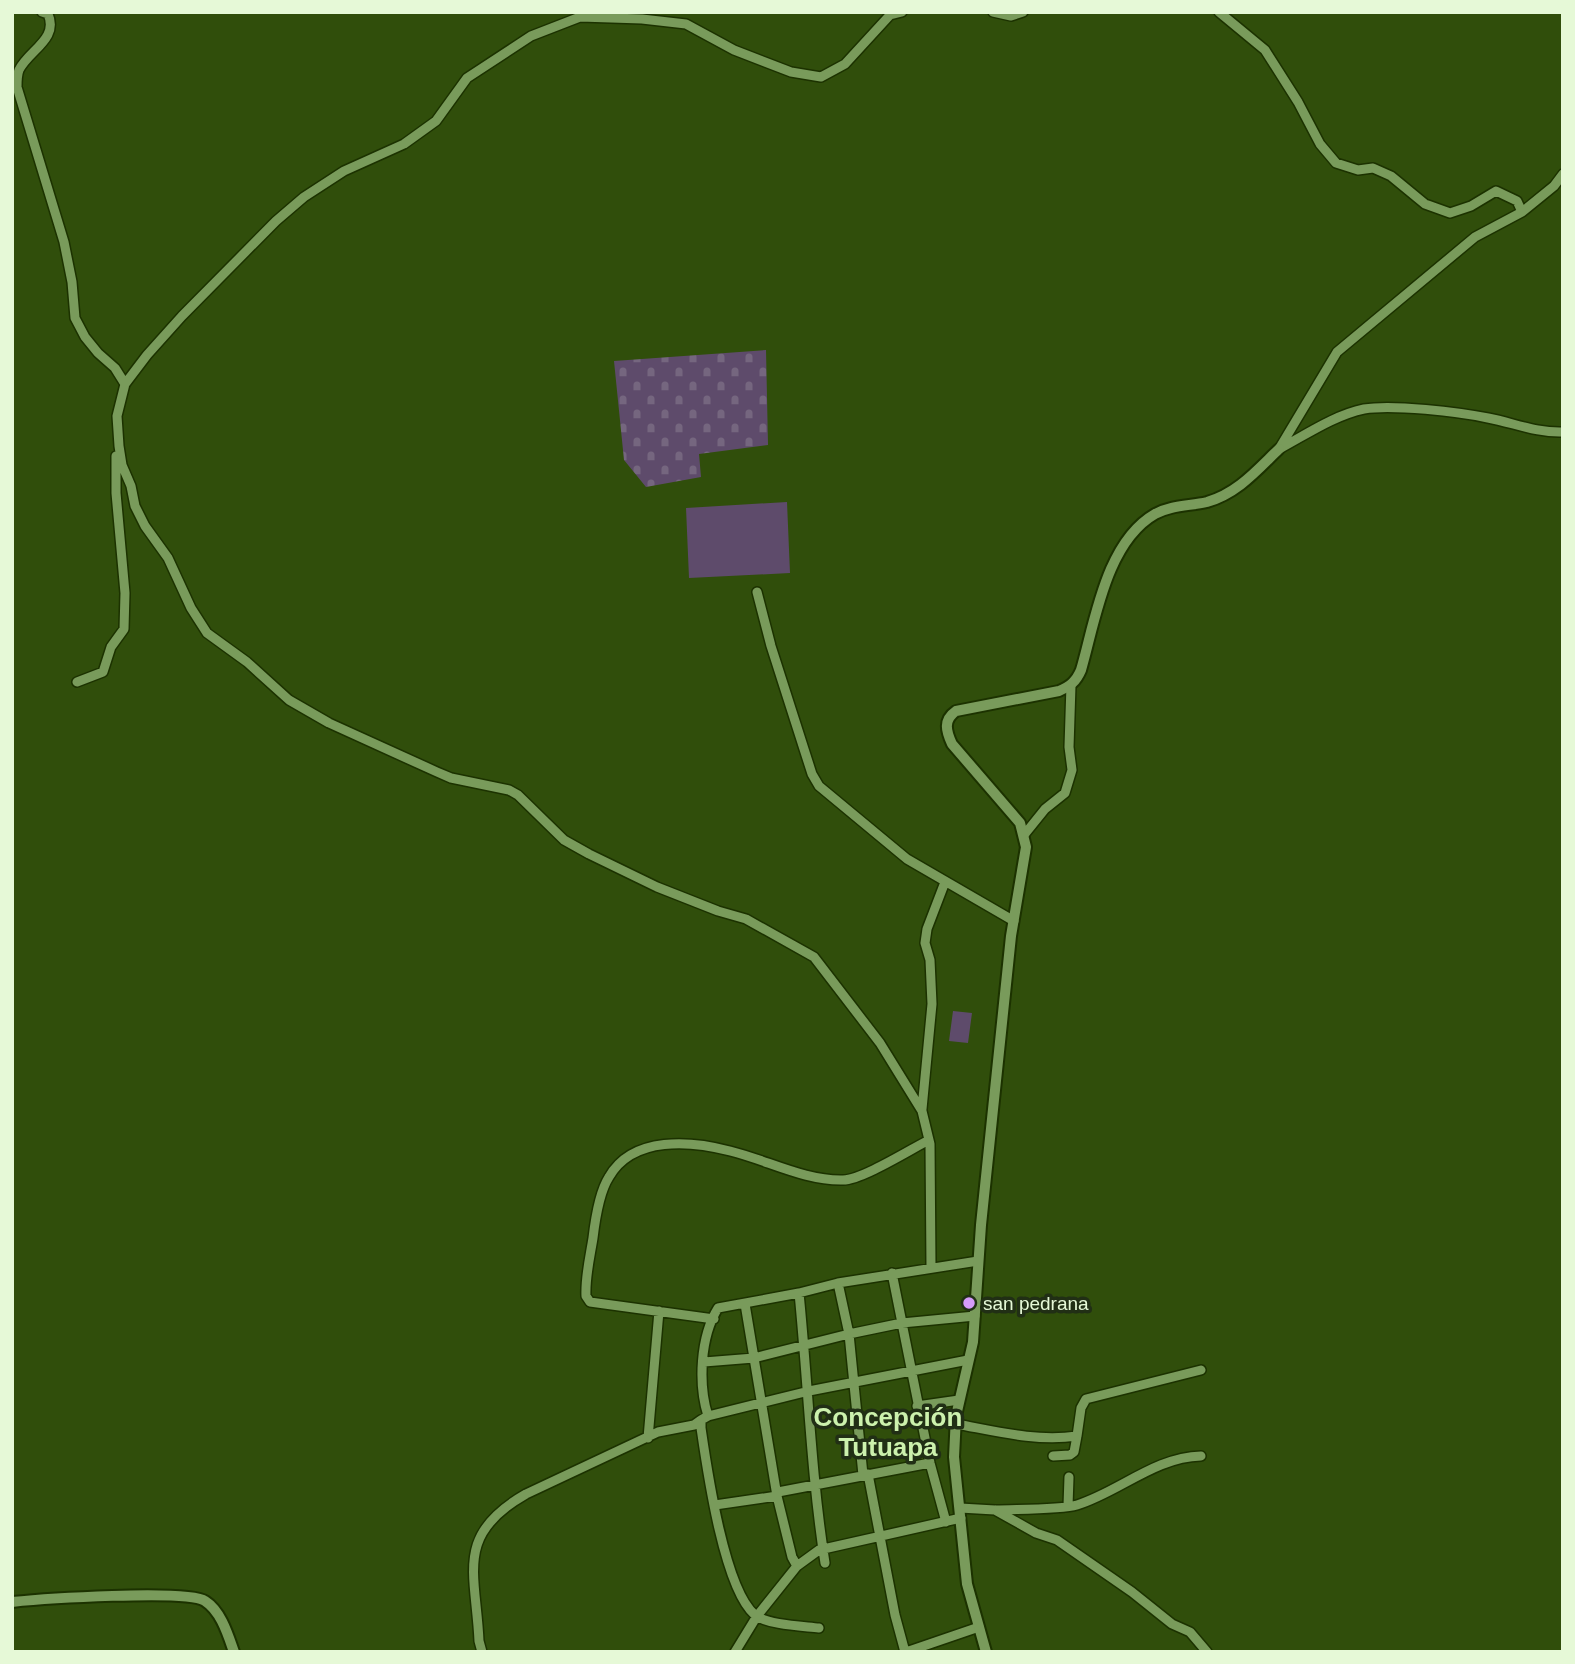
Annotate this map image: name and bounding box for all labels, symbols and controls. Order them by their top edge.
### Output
place label: san pedrana [983,1293,1089,1314]
marker: san pedrana [961,1295,977,1311]
district label: Concepción Tutuapa [814,1402,962,1462]

